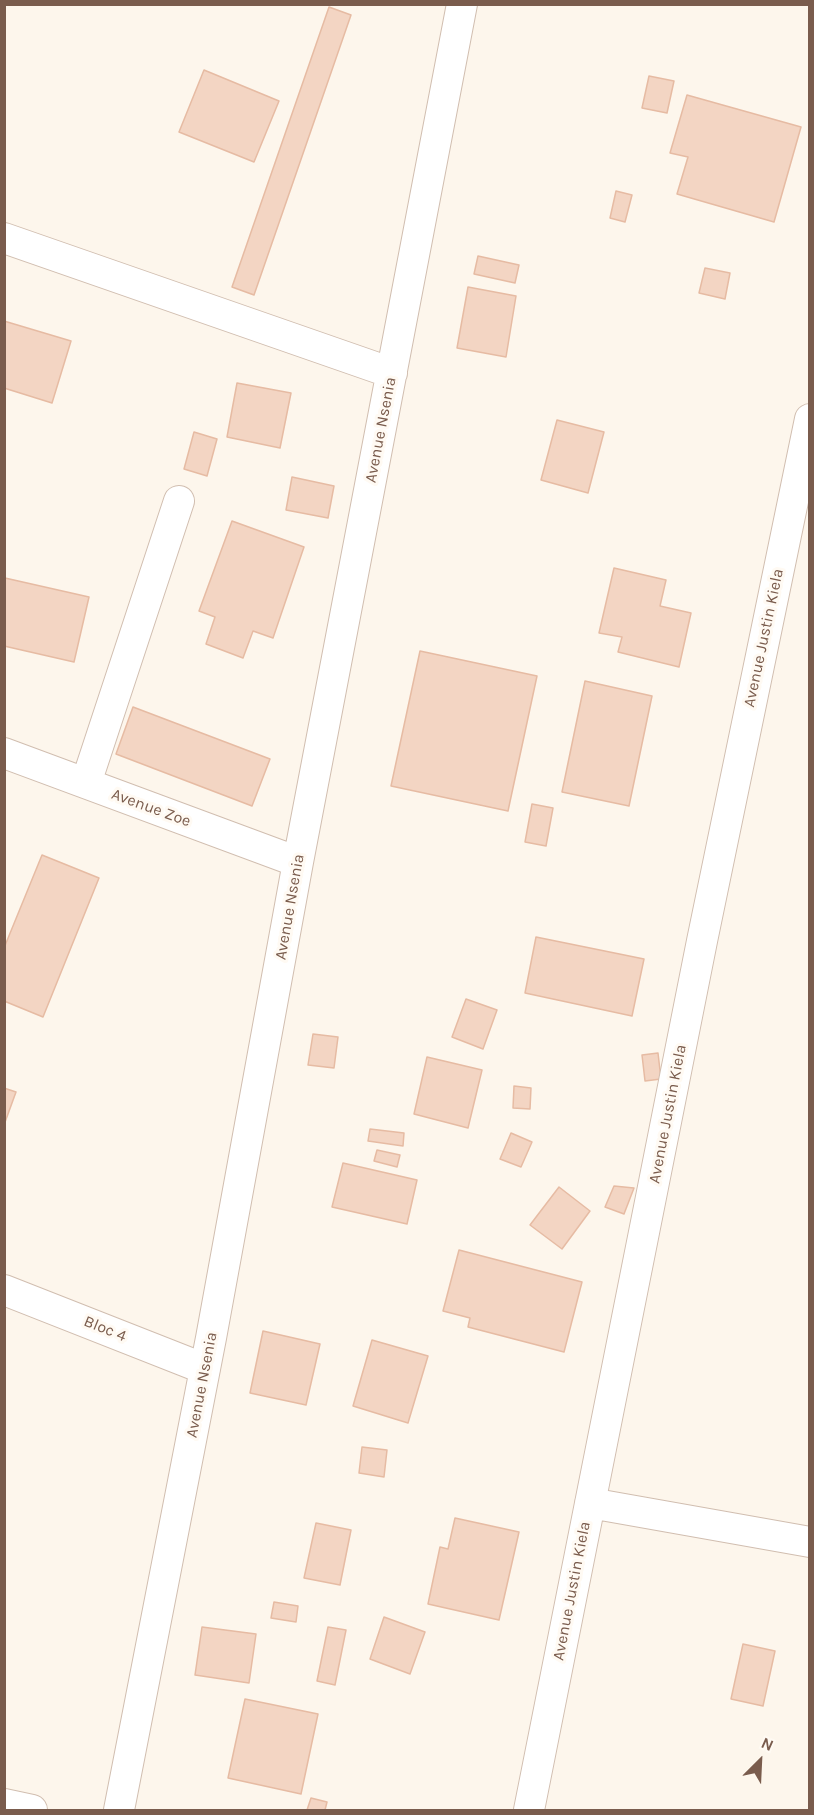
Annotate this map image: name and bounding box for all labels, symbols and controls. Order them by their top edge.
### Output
street label: Avenue Nsenia [361,376,401,484]
street label: Avenue Justin Kiela [740,567,788,709]
street label: Avenue Zoe [109,785,193,831]
street label: Avenue Nsenia [271,853,309,961]
street label: Avenue Justin Kiela [645,1043,691,1185]
street label: Bloc 4 [81,1312,129,1346]
street label: Avenue Nsenia [182,1331,222,1439]
street label: Avenue Justin Kiela [549,1520,595,1662]
north arrow [730,1731,790,1791]
text: N [758,1733,777,1755]

